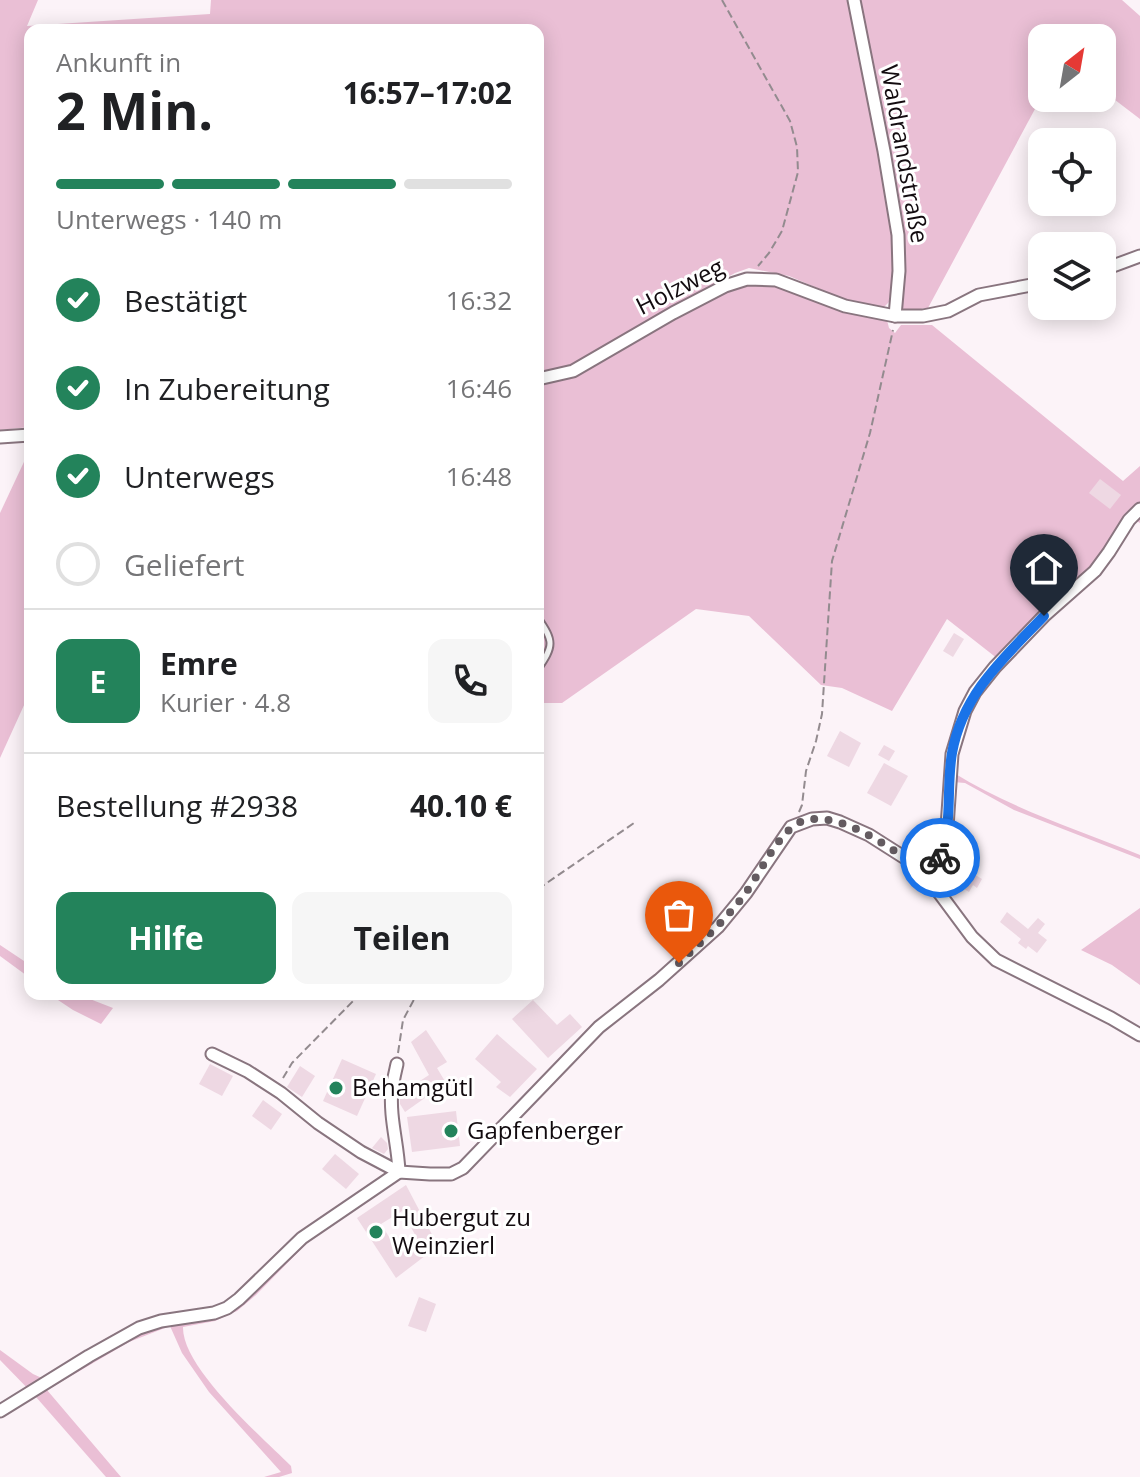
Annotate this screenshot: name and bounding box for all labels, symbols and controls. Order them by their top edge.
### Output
north arrow [1028,24,1116,112]
map controls [1028,24,1116,320]
text: Ankunft in [56,44,181,80]
street label: Waldrandstraße [874,62,937,245]
text: 16:57–17:02 [343,72,512,113]
text: 2 Min. [56,74,213,145]
button: locate [1028,128,1116,216]
text: Unterwegs · 140 m [56,201,282,237]
button: layers [1028,232,1116,320]
street label: Holzweg [630,250,729,322]
icon: check [56,278,100,322]
text: Bestätigt [124,280,247,321]
text: 16:32 [446,282,512,318]
icon: check [56,366,100,410]
text: In Zubereitung [124,368,330,409]
text: 16:46 [446,370,512,406]
icon: check [56,454,100,498]
text: Unterwegs [124,456,275,497]
text: 16:48 [446,458,512,494]
pin [1010,534,1078,616]
text: Geliefert [124,544,245,585]
icon: home [1022,546,1066,590]
button: phone [428,639,512,723]
text: Emre [160,643,238,684]
text: E [90,661,106,702]
text: Kurier · 4.8 [160,684,291,720]
text: Bestellung #2938 [56,785,298,826]
text: 40.10 € [410,785,512,826]
courier [900,818,980,898]
icon: bike [918,836,962,880]
pin [645,881,713,963]
button: Hilfe [56,892,276,984]
button: Teilen [292,892,512,984]
icon: bag [657,893,701,937]
place label: Behamgütl [352,1070,474,1103]
marker: Behamgütl [327,1079,345,1097]
place label: Gapfenberger [467,1113,623,1146]
marker: Gapfenberger [442,1122,460,1140]
place label: Hubergut zu Weinzierl [392,1200,531,1261]
marker: Hubergut zu Weinzierl [367,1223,385,1241]

